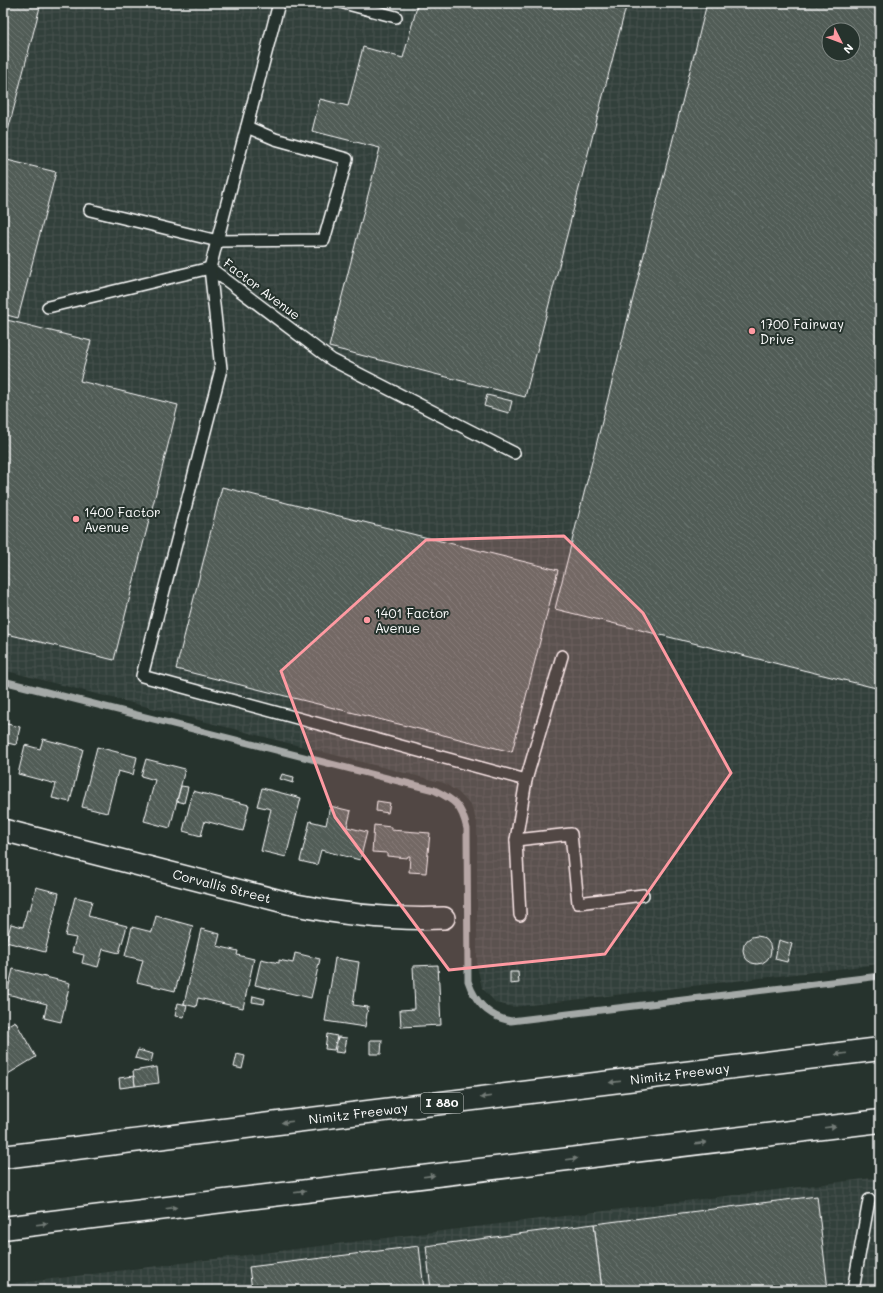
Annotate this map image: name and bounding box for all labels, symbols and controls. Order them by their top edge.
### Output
north arrow [821,22,861,62]
text: N [840,41,857,57]
street label: Factor Avenue [220,254,304,323]
place label: 1700 Fairway Drive [760,315,844,347]
marker: 1700 Fairway Drive [747,326,757,336]
place label: 1400 Factor Avenue [84,503,161,535]
marker: 1400 Factor Avenue [71,514,81,524]
place label: 1401 Factor Avenue [375,604,449,636]
marker: 1401 Factor Avenue [362,615,372,625]
street label: Corvallis Street [171,865,273,906]
one-way arrow [835,1051,847,1057]
street label: Nimitz Freeway [629,1059,731,1088]
one-way arrow [609,1078,621,1085]
road number: I 880 [421,1093,463,1113]
one-way arrow [480,1094,492,1101]
street label: Nimitz Freeway [308,1098,409,1127]
one-way arrow [281,1119,294,1125]
one-way arrow [824,1124,836,1130]
one-way arrow [695,1140,707,1146]
one-way arrow [566,1156,578,1162]
one-way arrow [423,1173,435,1179]
one-way arrow [294,1189,306,1195]
one-way arrow [165,1205,177,1211]
one-way arrow [36,1220,48,1227]

